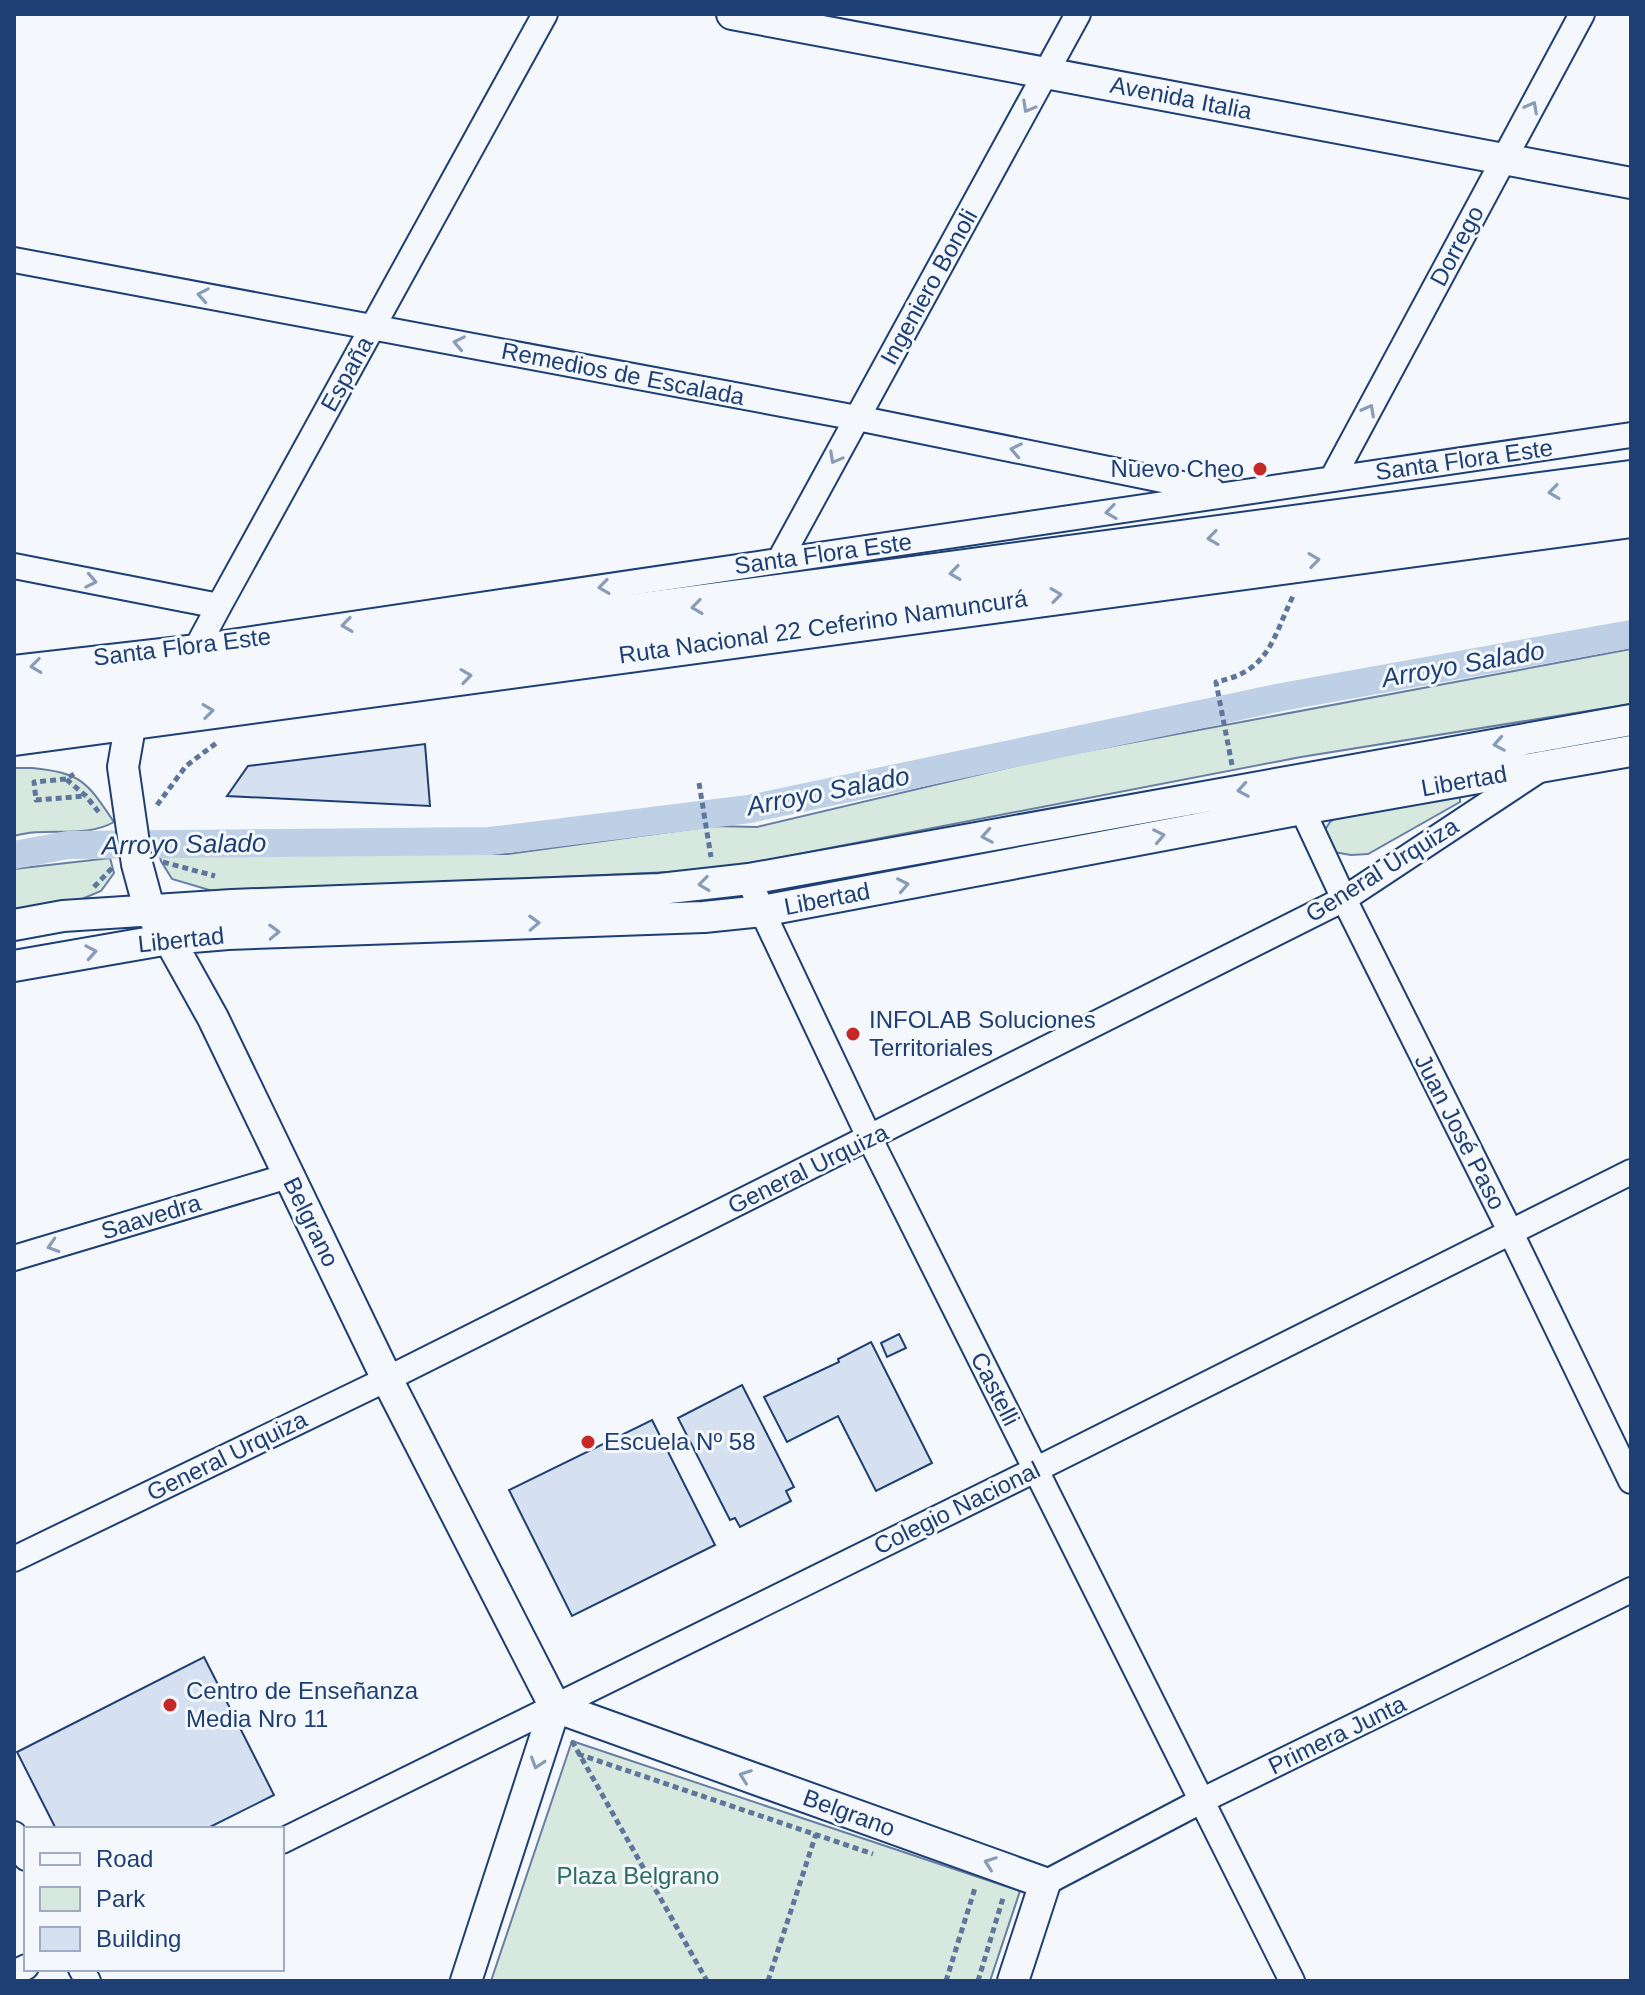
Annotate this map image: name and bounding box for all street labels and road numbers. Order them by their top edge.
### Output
street label: Avenida Italia [1108,71,1255,125]
street label: Dorrego [1424,201,1489,290]
street label: Ingeniero Bonoli [875,204,982,369]
street label: España [315,331,378,416]
street label: Remedios de Escalada [499,337,747,410]
street label: Santa Flora Este [1374,434,1554,485]
street label: Santa Flora Este [733,528,913,579]
street label: Ruta Nacional 22 Ceferino Namuncurá [617,584,1030,669]
street label: Santa Flora Este [92,622,272,671]
street label: Libertad [1419,760,1509,801]
street label: General Urquiza [1300,811,1464,927]
street label: Libertad [782,877,872,920]
street label: Libertad [136,922,225,957]
street label: Juan José Paso [1410,1050,1511,1214]
street label: General Urquiza [723,1118,893,1219]
street label: Belgrano [278,1173,345,1271]
street label: Saavedra [98,1188,205,1244]
street label: Castelli [966,1348,1025,1430]
street label: General Urquiza [142,1405,312,1506]
street label: Colegio Nacional [869,1456,1044,1559]
street label: Primera Junta [1264,1689,1410,1779]
street label: Belgrano [799,1783,899,1842]

